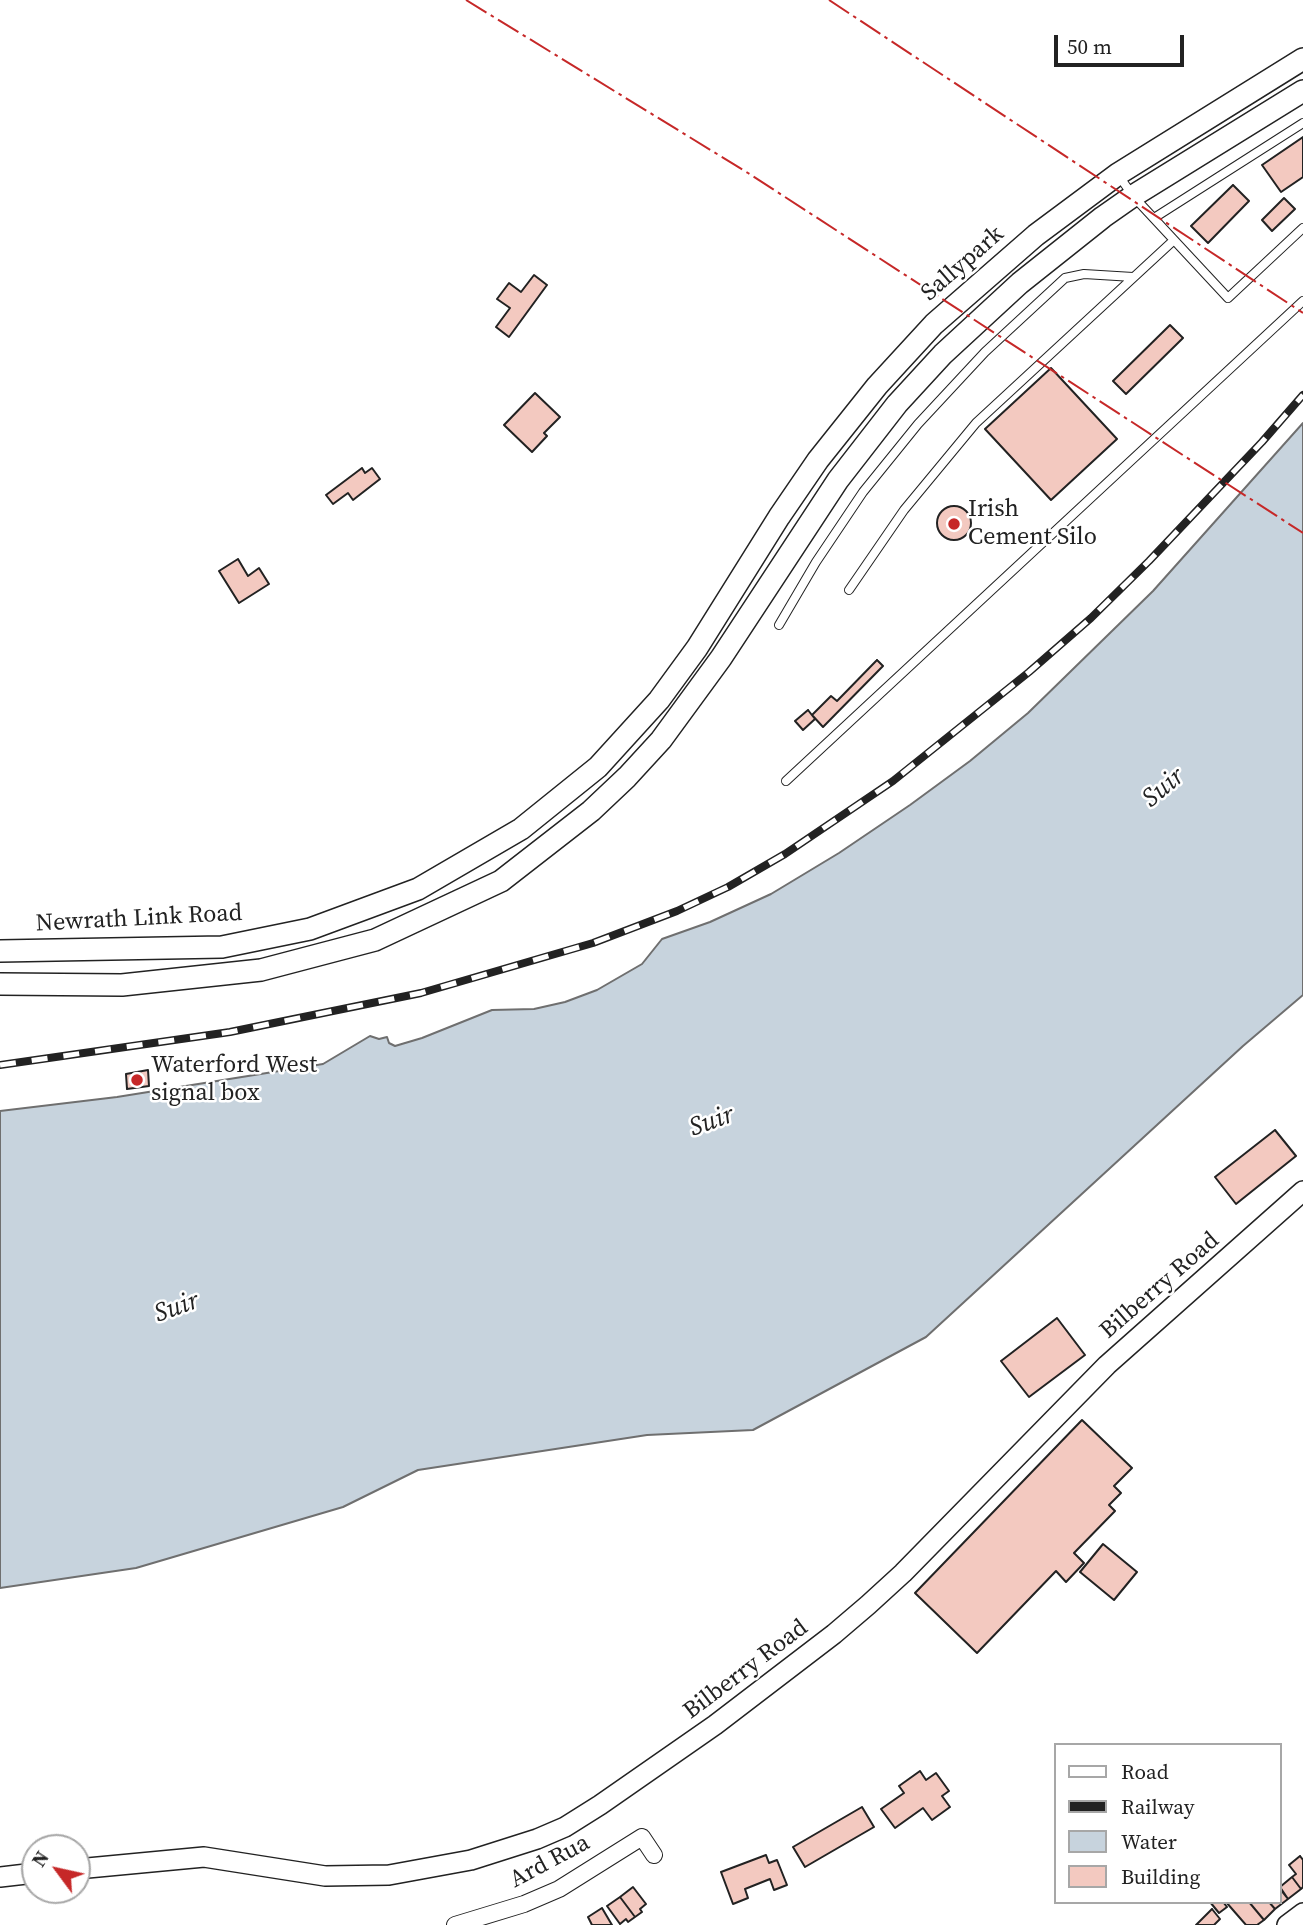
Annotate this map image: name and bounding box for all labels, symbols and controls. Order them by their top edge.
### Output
scale bar [1058,21,1188,65]
text: 50 m [1067,32,1112,61]
street label: Sallypark [916,220,1010,308]
place label: Irish Cement Silo [968,496,1097,552]
marker: Irish Cement Silo [946,516,962,532]
water label: Suir [1137,761,1191,815]
street label: Newrath Link Road [35,899,243,939]
place label: Waterford West signal box [151,1052,317,1108]
marker: Waterford West signal box [129,1072,145,1088]
water label: Suir [685,1100,739,1144]
street label: Bilberry Road [1095,1226,1225,1346]
water label: Suir [150,1286,204,1330]
street label: Bilberry Road [678,1614,814,1726]
legend [1054,1743,1282,1904]
text: Road [1121,1757,1169,1786]
text: Railway [1121,1792,1195,1821]
text: Water [1121,1827,1177,1856]
street label: Ard Rua [505,1829,595,1895]
north arrow [21,1834,91,1904]
text: N [25,1846,55,1872]
text: Building [1121,1862,1200,1891]

